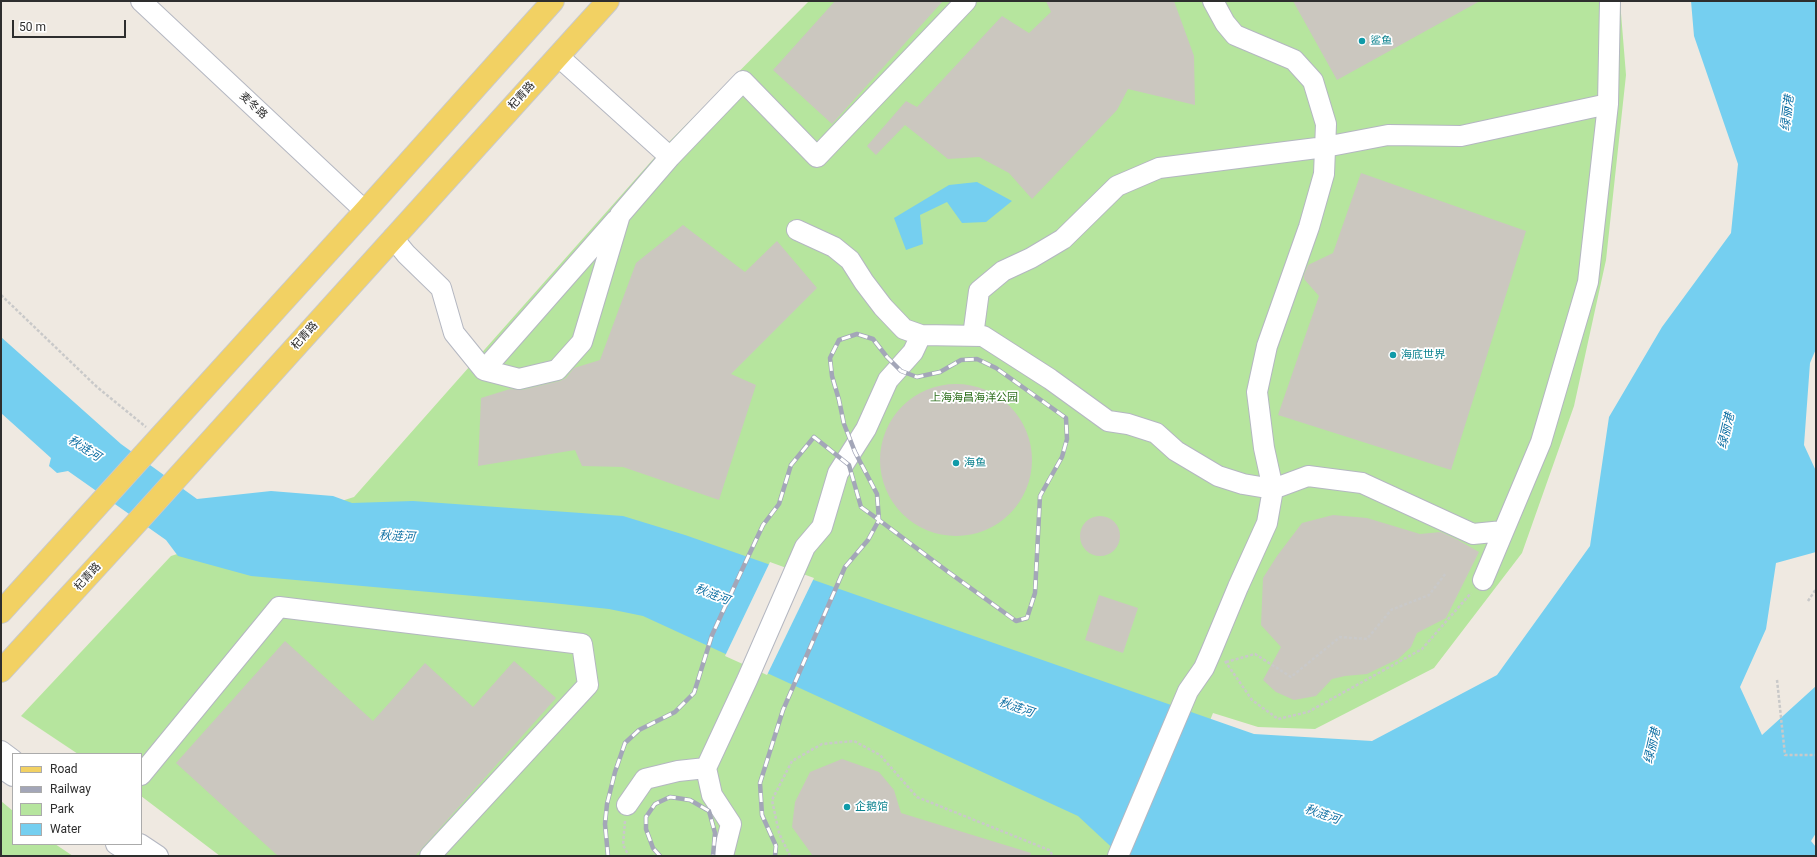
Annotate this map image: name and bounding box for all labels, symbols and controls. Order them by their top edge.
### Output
scale bar [14,12,128,38]
text: 50 m [19,20,46,34]
place label: 鲨鱼 [1370,34,1392,48]
marker: 鲨鱼 [1357,36,1367,46]
street label: 杞青路 [506,79,538,113]
street label: 麦冬路 [236,90,270,122]
water label: 绿丽港 [1779,94,1797,132]
street label: 杞青路 [289,319,321,353]
place label: 海底世界 [1401,348,1445,362]
marker: 海底世界 [1388,350,1398,360]
park label: 上海海昌海洋公园 [930,391,1018,405]
water label: 绿丽港 [1716,412,1738,450]
water label: 秋涟河 [65,433,103,465]
place label: 海鱼 [964,456,986,470]
marker: 海鱼 [951,458,961,468]
water label: 秋涟河 [379,529,415,545]
street label: 杞青路 [72,560,104,594]
water label: 秋涟河 [693,582,731,608]
water label: 秋涟河 [997,695,1035,721]
water label: 绿丽港 [1642,727,1664,765]
legend [12,753,142,845]
text: Road [50,762,78,776]
text: Railway [50,782,91,796]
place label: 企鹅馆 [855,800,888,814]
text: Park [50,802,74,816]
marker: 企鹅馆 [842,802,852,812]
water label: 秋涟河 [1303,802,1341,828]
text: Water [50,822,81,836]

